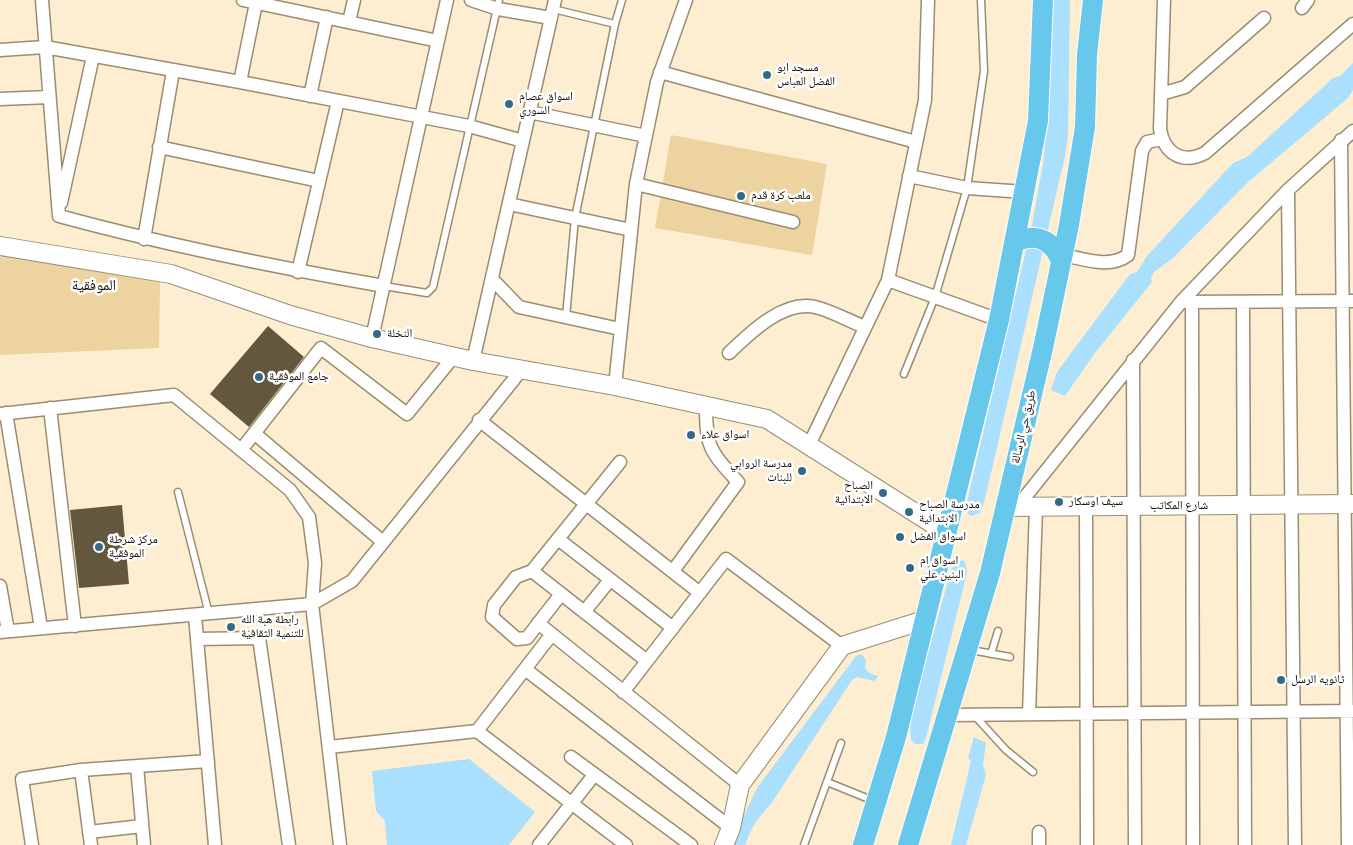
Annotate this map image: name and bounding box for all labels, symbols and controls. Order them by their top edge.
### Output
place label: مسجد ابو الفضل العباس [777,61,835,89]
marker: مسجد ابو الفضل العباس [761,69,773,81]
place label: اسواق عصام السوري [519,90,573,118]
marker: اسواق عصام السوري [503,98,515,110]
place label: ملعب كرة قدم [751,189,811,203]
marker: ملعب كرة قدم [735,190,747,202]
district label: الموفقية [72,277,116,295]
place label: النخلة [387,327,412,341]
marker: النخلة [371,328,383,340]
place label: جامع الموفقية [269,370,329,384]
marker: جامع الموفقية [253,371,265,383]
street label: طريق حي الرسالة [1009,389,1039,465]
place label: اسواق علاء [701,428,749,442]
marker: اسواق علاء [685,429,697,441]
place label: مدرسة الروابي للبنات [730,457,792,485]
marker: مدرسة الروابي للبنات [796,465,808,477]
place label: الصباح الابتدائية [835,479,873,507]
marker: الصباح الابتدائية [877,487,889,499]
place label: سيف اوسكار [1069,495,1123,509]
marker: سيف اوسكار [1053,496,1065,508]
place label: مدرسة الصباح الابتدائية [919,498,980,526]
street label: شارع المكاتب [1150,499,1208,513]
marker: مدرسة الصباح الابتدائية [903,506,915,518]
place label: اسواق الفضل [910,530,966,544]
marker: اسواق الفضل [894,531,906,543]
place label: مركز شرطة الموفقية [109,533,158,561]
marker: مركز شرطة الموفقية [93,541,105,553]
place label: اسواق ام البنين علي [920,554,964,582]
marker: اسواق ام البنين علي [904,562,916,574]
place label: رابطة هبة الله للتنمية الثقافية [241,613,304,641]
marker: رابطة هبة الله للتنمية الثقافية [225,621,237,633]
place label: ثانويه الرسل [1291,673,1344,687]
marker: ثانويه الرسل [1275,674,1287,686]

